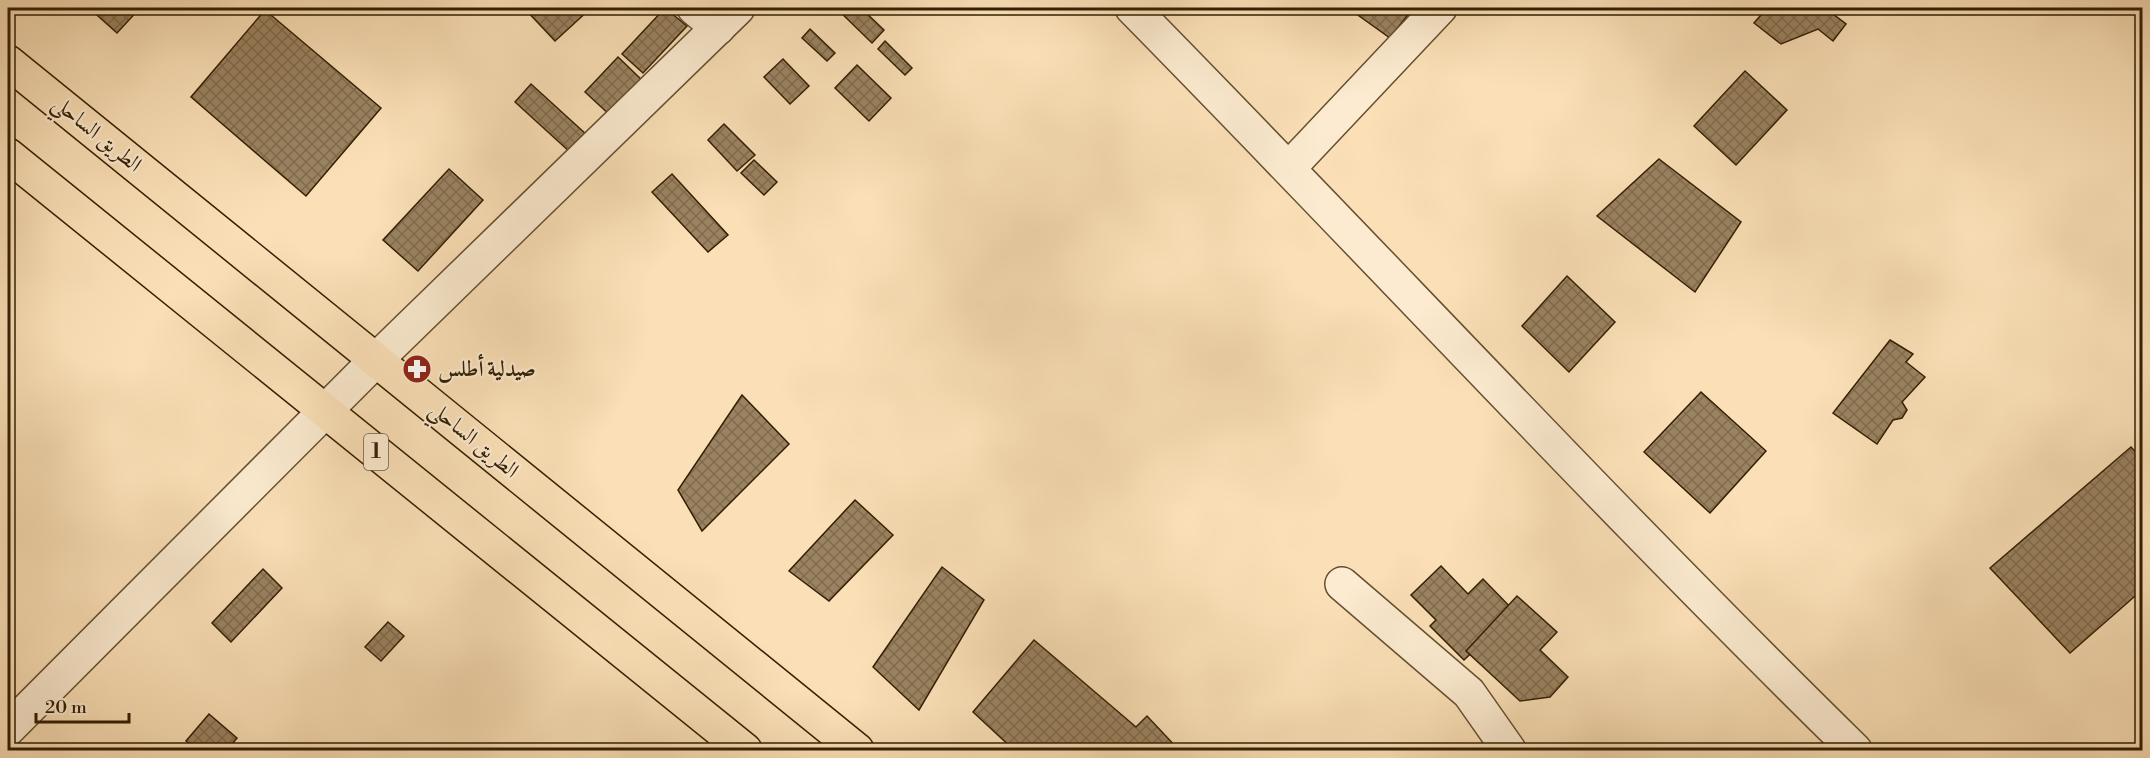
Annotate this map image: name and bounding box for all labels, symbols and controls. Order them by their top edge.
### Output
street label: الطريق الساحلي [42,90,147,184]
pharmacy icon: صيدلية أطلس [401,353,433,385]
place label: صيدلية أطلس [438,353,536,383]
street label: الطريق الساحلي [419,396,524,490]
road number: 1 [364,434,388,470]
scale bar [36,686,129,724]
text: 20 m [45,696,87,719]

